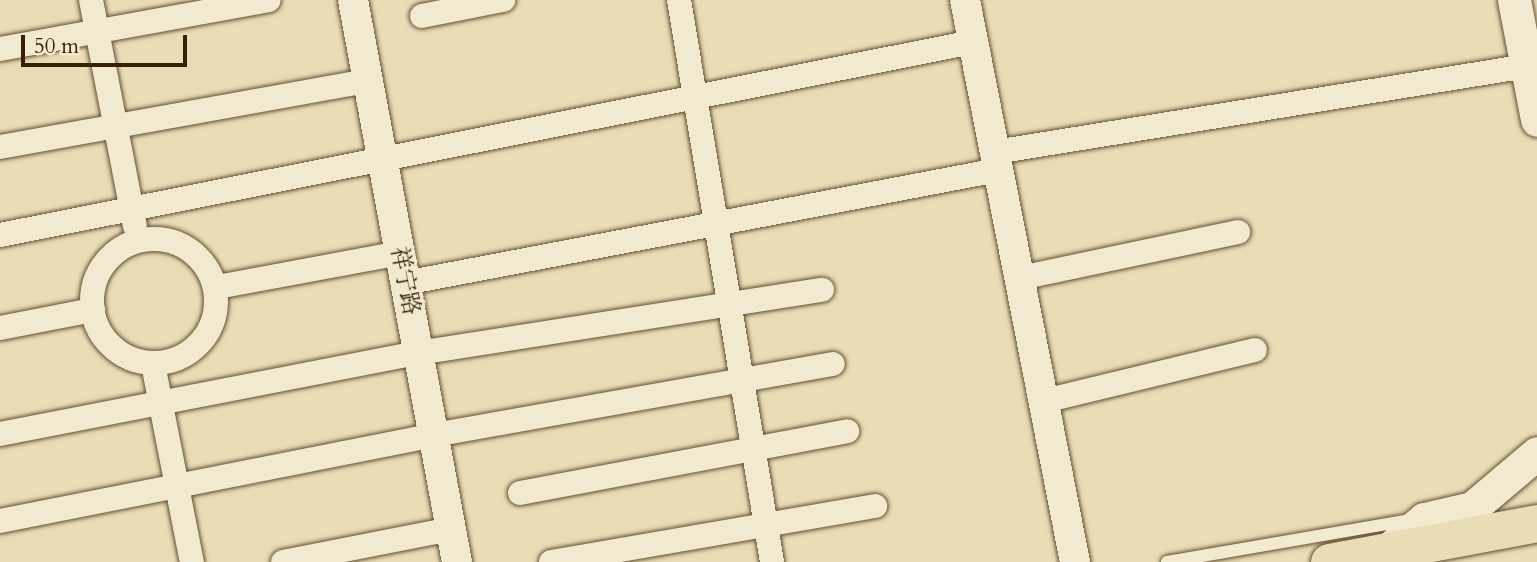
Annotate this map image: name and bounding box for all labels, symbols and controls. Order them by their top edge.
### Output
scale bar [24,21,191,65]
text: 50 m [34,32,79,61]
street label: 祥宁路 [385,245,425,317]

